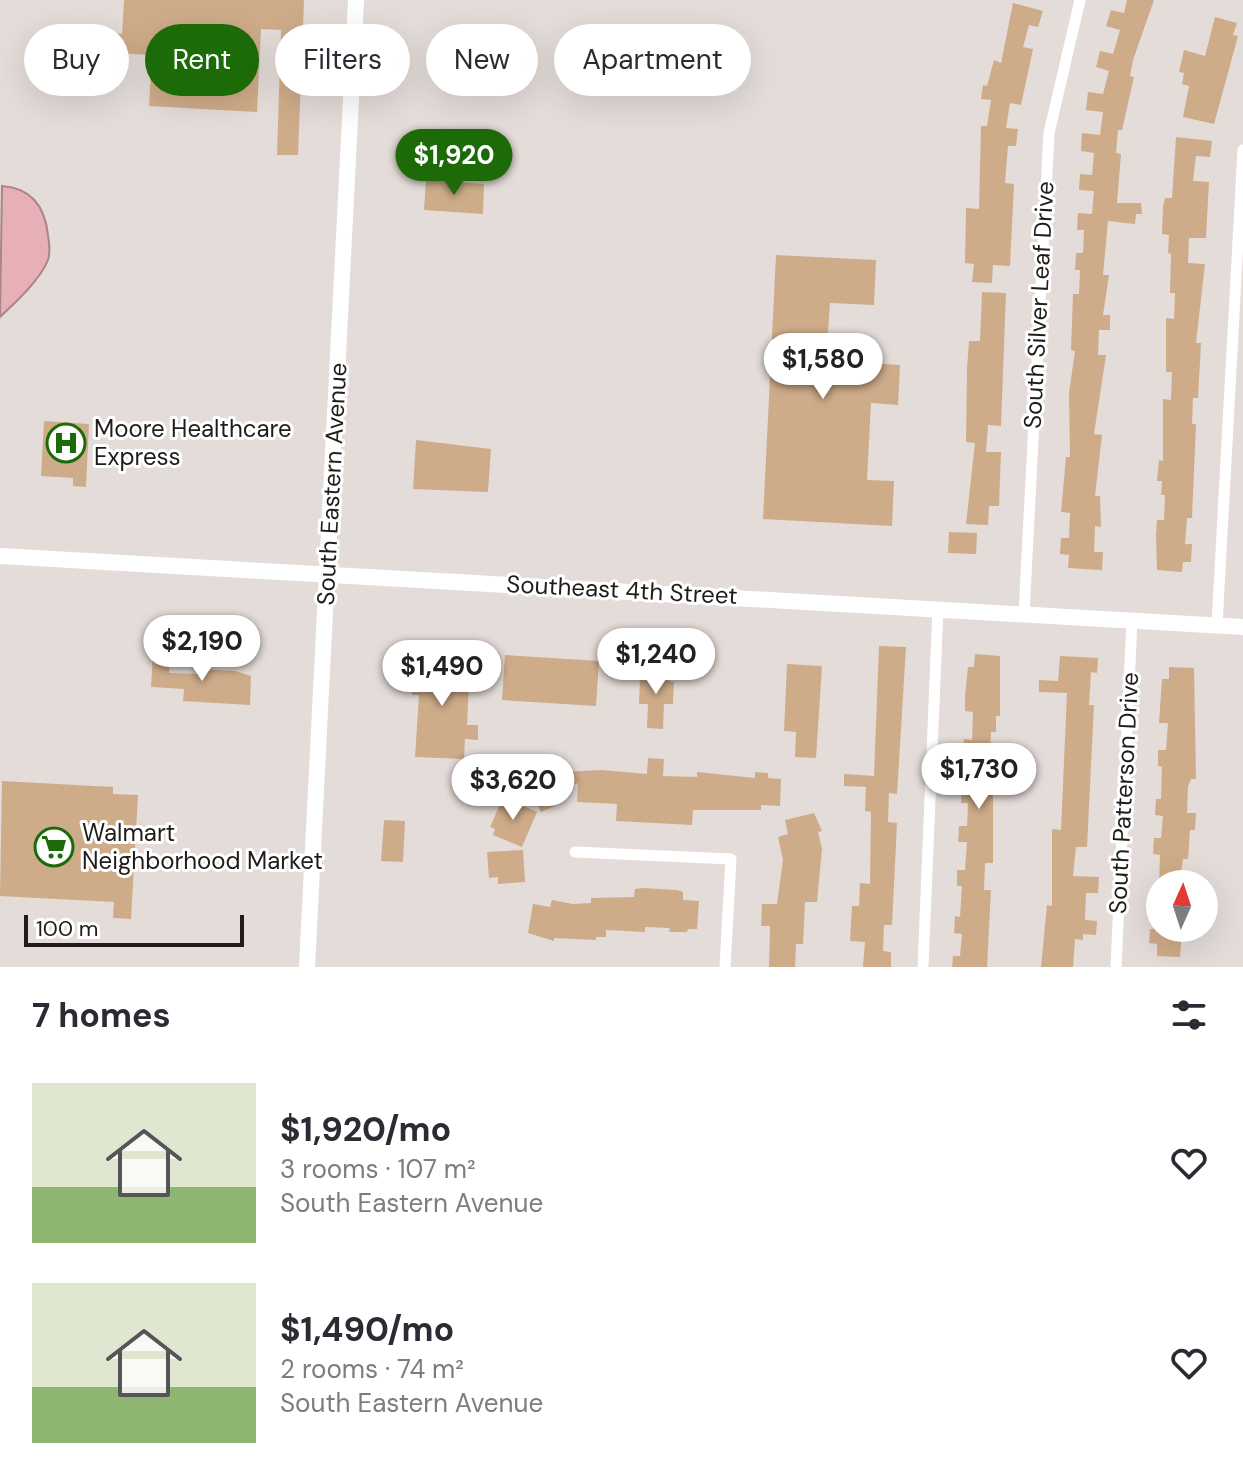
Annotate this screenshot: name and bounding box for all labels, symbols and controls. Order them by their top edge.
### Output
chip: Buy [24,24,129,96]
chip: Rent [145,24,259,96]
chip: Filters [275,24,410,96]
chip: New [426,24,538,96]
chip: Apartment [554,24,751,96]
pin: $1,920 [389,129,519,197]
text: $1,920 [413,138,495,172]
street label: South Silver Leaf Drive [1017,180,1060,429]
pin: $1,580 [758,333,888,401]
text: $1,580 [782,342,864,376]
street label: South Eastern Avenue [310,362,353,606]
place label: Moore Healthcare Express [94,413,292,472]
hospital icon: Moore Healthcare Express [45,422,87,464]
street label: Southeast 4th Street [506,568,738,611]
pin: $2,190 [137,615,267,683]
text: $2,190 [161,624,243,658]
pin: $1,240 [591,628,721,696]
text: $1,240 [615,637,697,671]
pin: $1,490 [377,640,507,708]
text: $1,490 [400,649,484,683]
street label: South Patterson Drive [1102,671,1145,915]
pin: $1,730 [914,743,1044,811]
text: $1,730 [939,752,1019,786]
pin: $3,620 [448,754,578,822]
text: $3,620 [469,763,557,797]
place label: Walmart Neighborhood Market [82,817,323,876]
supermarket icon: Walmart Neighborhood Market [33,826,75,868]
north arrow [1146,870,1218,942]
map controls [1146,870,1218,942]
scale bar [24,911,244,947]
text: 100 m [36,914,98,943]
text: 7 homes [32,993,171,1038]
icon: filters [1167,993,1211,1037]
text: $1,920/mo [280,1107,451,1152]
icon: home [96,1115,192,1211]
icon: heart [1167,1141,1211,1185]
text: 3 rooms · 107 m² [280,1152,476,1186]
text: South Eastern Avenue [280,1186,543,1220]
text: $1,490/mo [280,1307,454,1352]
icon: home [96,1315,192,1411]
icon: heart [1167,1341,1211,1385]
text: 2 rooms · 74 m² [280,1352,464,1386]
text: South Eastern Avenue [280,1386,543,1420]

